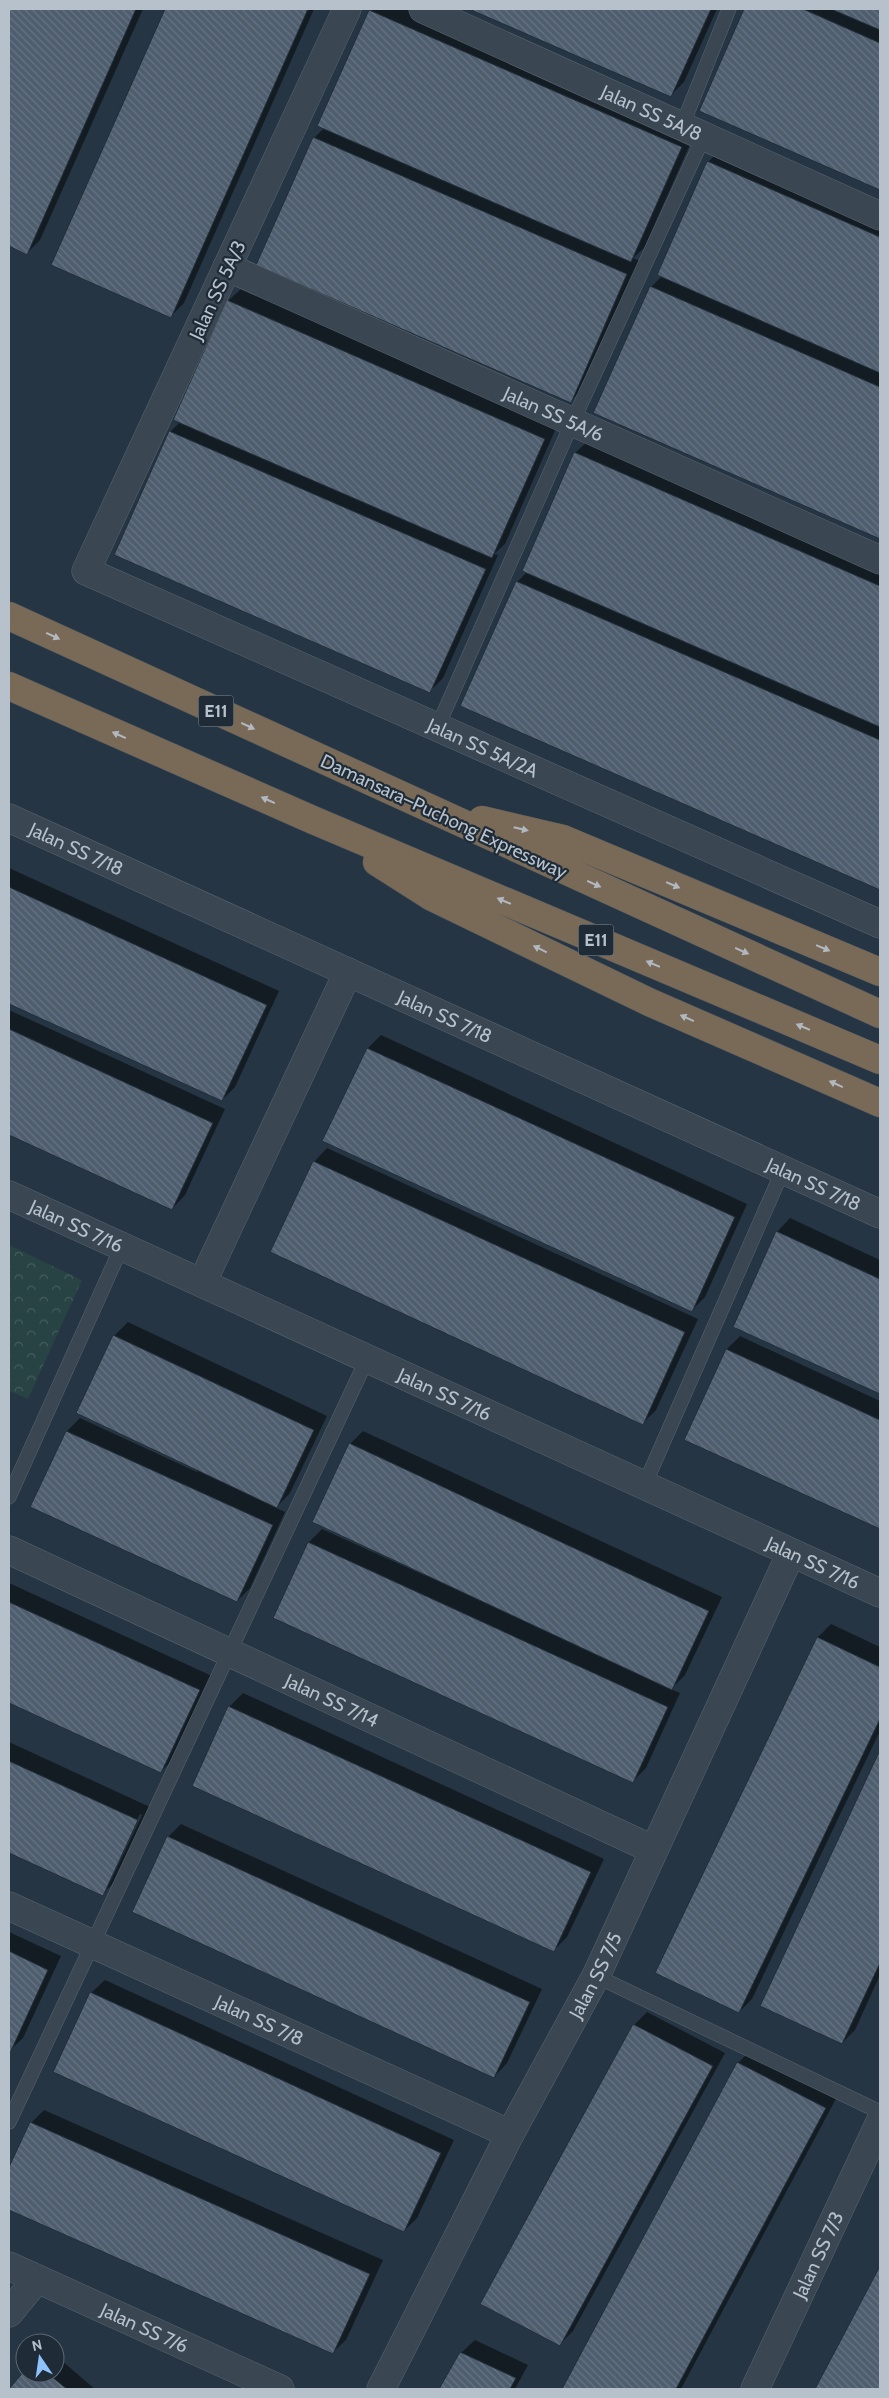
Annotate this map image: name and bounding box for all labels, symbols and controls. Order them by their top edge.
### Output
street label: Jalan SS 5A/8 [596,80,706,146]
street label: Jalan SS 5A/3 [184,237,251,345]
street label: Jalan SS 5A/6 [499,381,607,446]
one-way arrow [46,633,60,641]
road number: E11 [198,696,234,726]
street label: Jalan SS 5A/2A [423,713,542,783]
one-way arrow [241,723,255,731]
one-way arrow [112,730,126,738]
street label: Damansara–Puchong Expressway [317,749,571,884]
one-way arrow [261,796,275,804]
street label: Jalan SS 7/18 [24,817,127,880]
one-way arrow [514,825,529,833]
one-way arrow [587,881,601,889]
one-way arrow [666,882,680,890]
one-way arrow [496,897,511,905]
road number: E11 [578,924,614,956]
one-way arrow [533,945,547,953]
one-way arrow [816,945,830,953]
one-way arrow [735,948,749,956]
one-way arrow [646,960,660,968]
street label: Jalan SS 7/18 [393,985,496,1048]
one-way arrow [680,1014,694,1022]
one-way arrow [796,1023,810,1031]
one-way arrow [829,1079,843,1087]
street label: Jalan SS 7/18 [762,1153,864,1216]
street label: Jalan SS 7/16 [25,1194,127,1258]
street label: Jalan SS 7/16 [393,1363,495,1426]
street label: Jalan SS 7/16 [761,1531,863,1594]
street label: Jalan SS 7/14 [280,1669,382,1732]
street label: Jalan SS 7/5 [564,1929,627,2023]
street label: Jalan SS 7/8 [210,1990,307,2050]
street label: Jalan SS 7/3 [787,2208,848,2303]
street label: Jalan SS 7/6 [96,2298,192,2358]
north arrow [15,2333,65,2383]
text: N [30,2335,44,2355]

